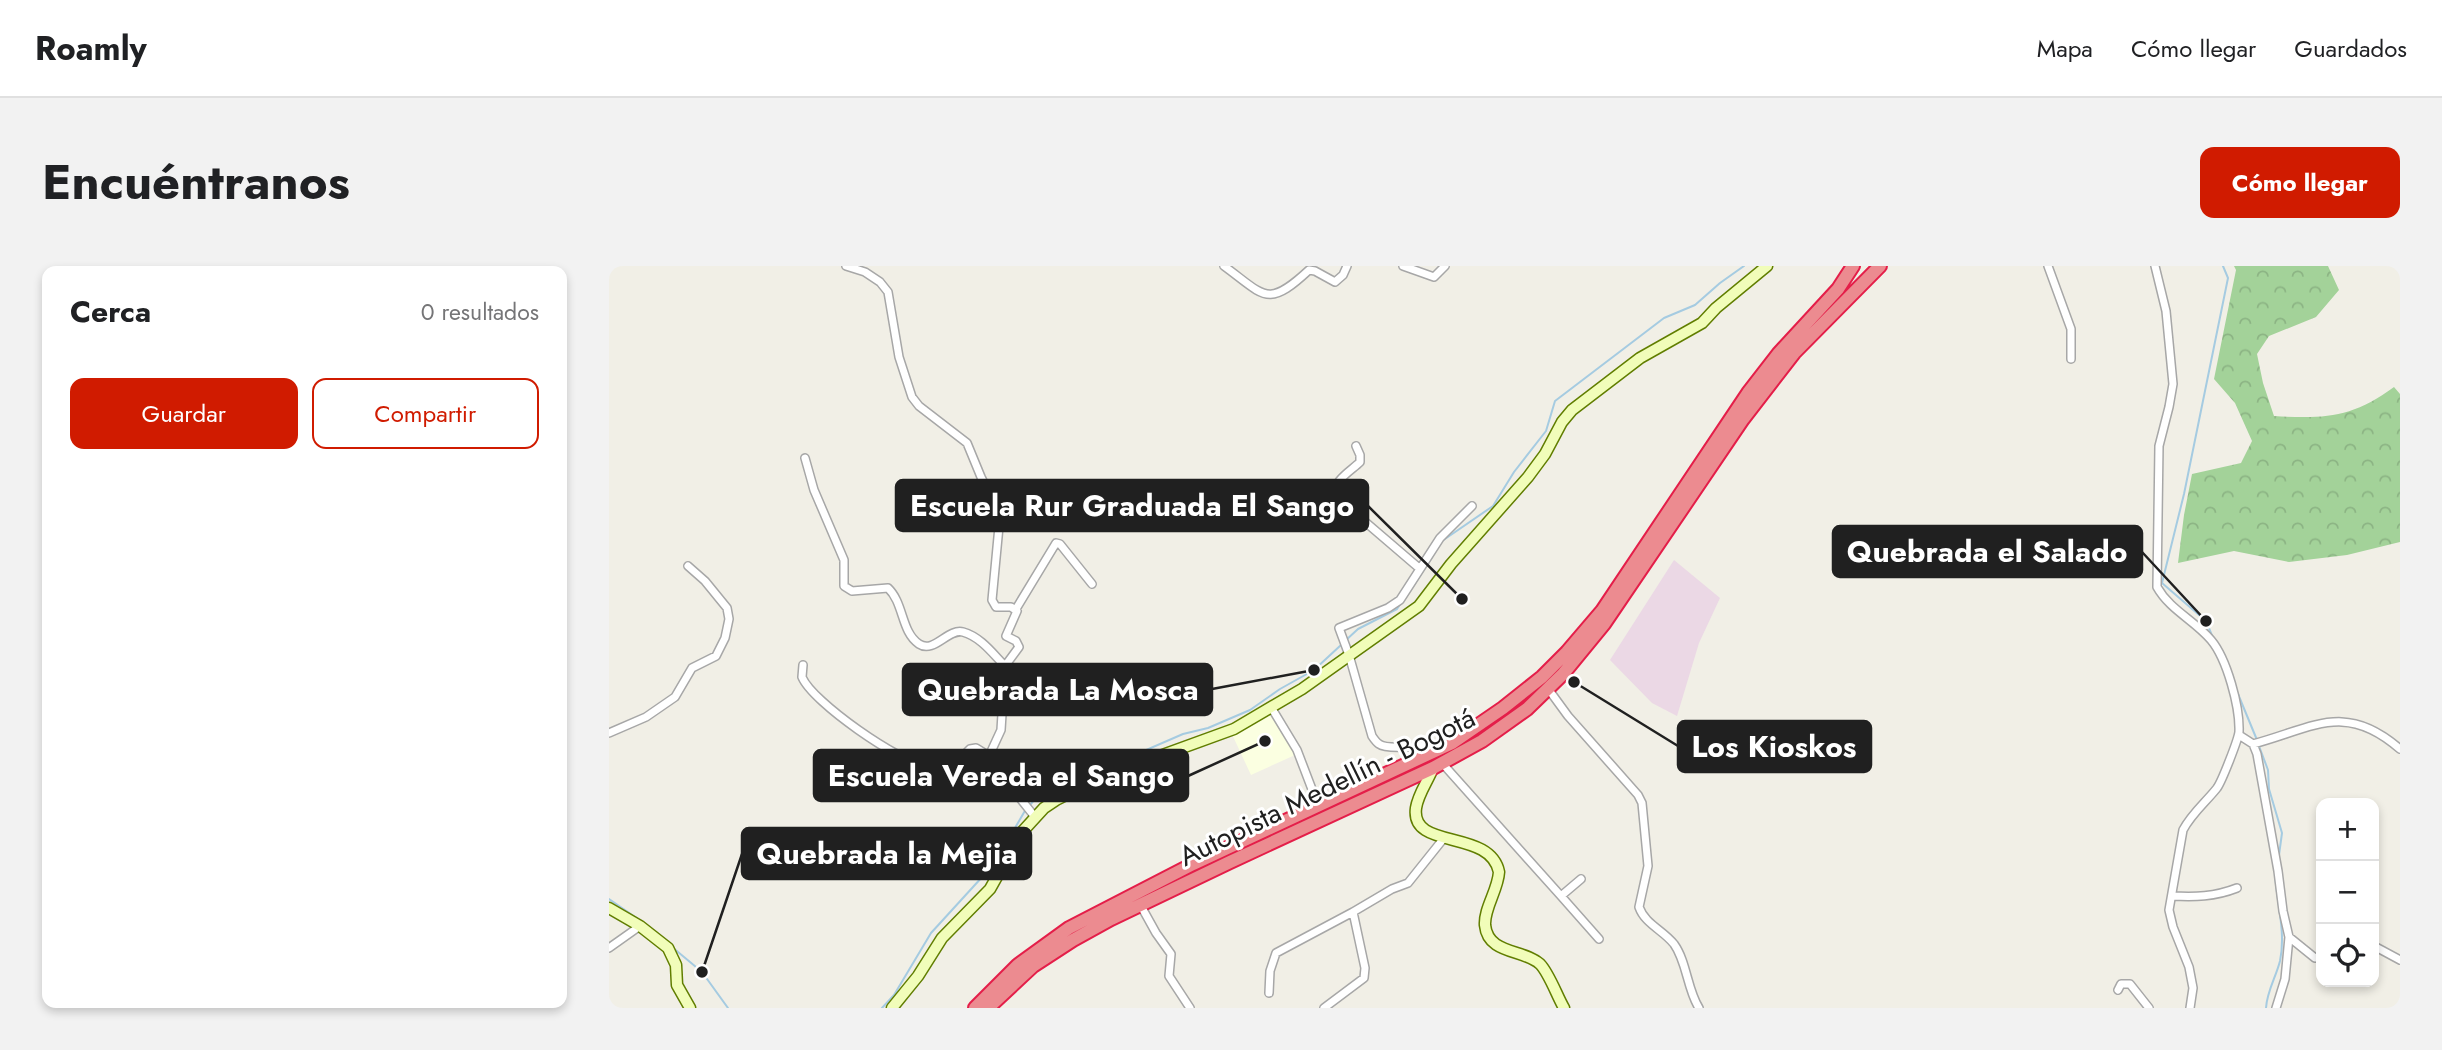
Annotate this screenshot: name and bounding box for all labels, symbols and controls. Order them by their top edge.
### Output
text: Roamly [35,25,147,72]
text: Mapa [2037,31,2093,66]
text: Cómo llegar [2131,31,2256,66]
text: Guardados [2294,31,2407,66]
text: Encuéntranos [42,147,350,217]
button: Cómo llegar [2200,147,2400,218]
text: Cerca [70,290,151,333]
text: 0 resultados [421,295,539,329]
button: Guardar [70,378,298,449]
button: Compartir [312,378,539,449]
callout: Escuela Rur Graduada El Sango [896,480,1368,531]
text: Escuela Rur Graduada El Sango [910,484,1354,527]
callout: Quebrada el Salado [1833,526,2142,577]
text: Quebrada el Salado [1847,530,2127,573]
callout: Quebrada La Mosca [903,664,1212,715]
text: Quebrada La Mosca [917,668,1199,711]
street label: Autopista Medellín - Bogotá [1172,697,1482,877]
callout: Los Kioskos [1678,721,1871,772]
text: Los Kioskos [1691,725,1857,768]
callout: Escuela Vereda el Sango [814,750,1188,801]
text: Escuela Vereda el Sango [828,754,1174,797]
map controls [2316,798,2379,987]
button: + [2316,798,2379,861]
callout: Quebrada la Mejia [742,828,1031,879]
text: Quebrada la Mejia [757,832,1017,875]
button: − [2316,861,2379,924]
button: locate [2316,924,2379,987]

